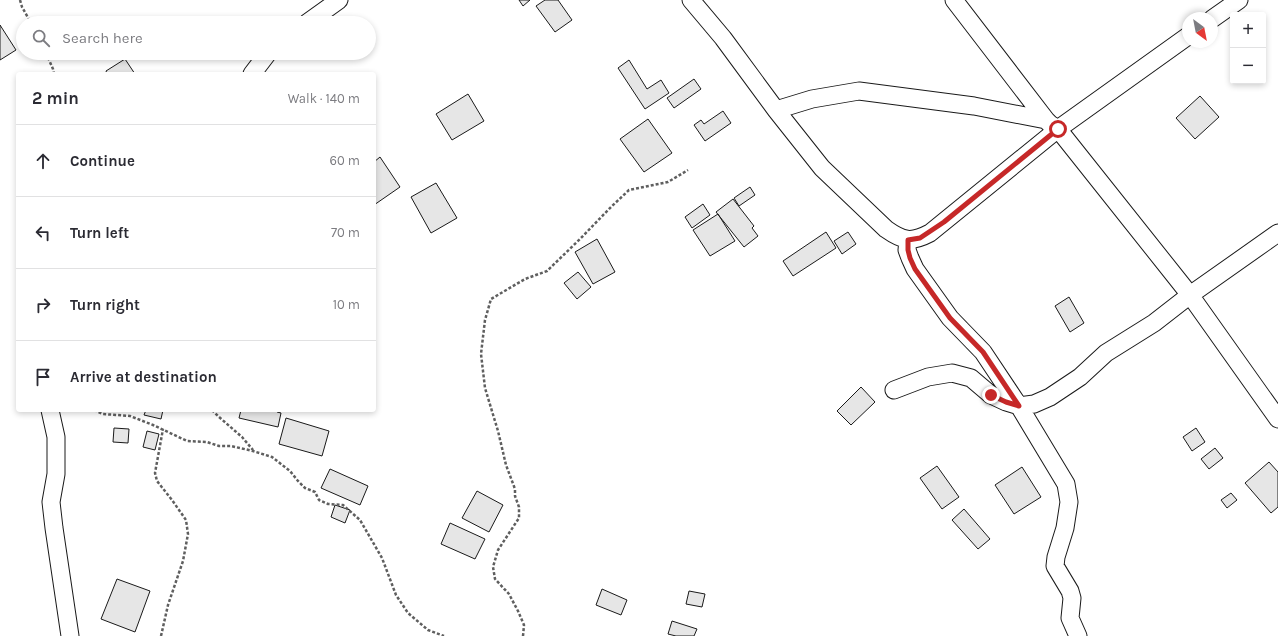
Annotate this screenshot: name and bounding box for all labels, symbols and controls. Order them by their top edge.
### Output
north arrow [1182,12,1218,48]
map controls [1230,12,1266,84]
button: + [1230,12,1266,48]
search box [16,16,376,60]
icon: search [30,27,52,49]
text: Search here [62,29,143,47]
button: − [1230,48,1266,84]
text: 2 min [32,88,79,108]
text: Walk · 140 m [288,91,360,106]
route start [1049,120,1067,138]
icon: ahead [32,150,54,172]
text: Continue [70,152,135,170]
text: 60 m [330,153,360,168]
icon: left [32,222,54,244]
text: Turn left [70,224,129,242]
text: 70 m [331,225,360,240]
icon: right [32,294,54,316]
text: Turn right [70,296,140,314]
text: 10 m [333,297,360,312]
icon: arrive [32,366,54,388]
text: Arrive at destination [70,368,217,386]
route end [982,386,1000,404]

